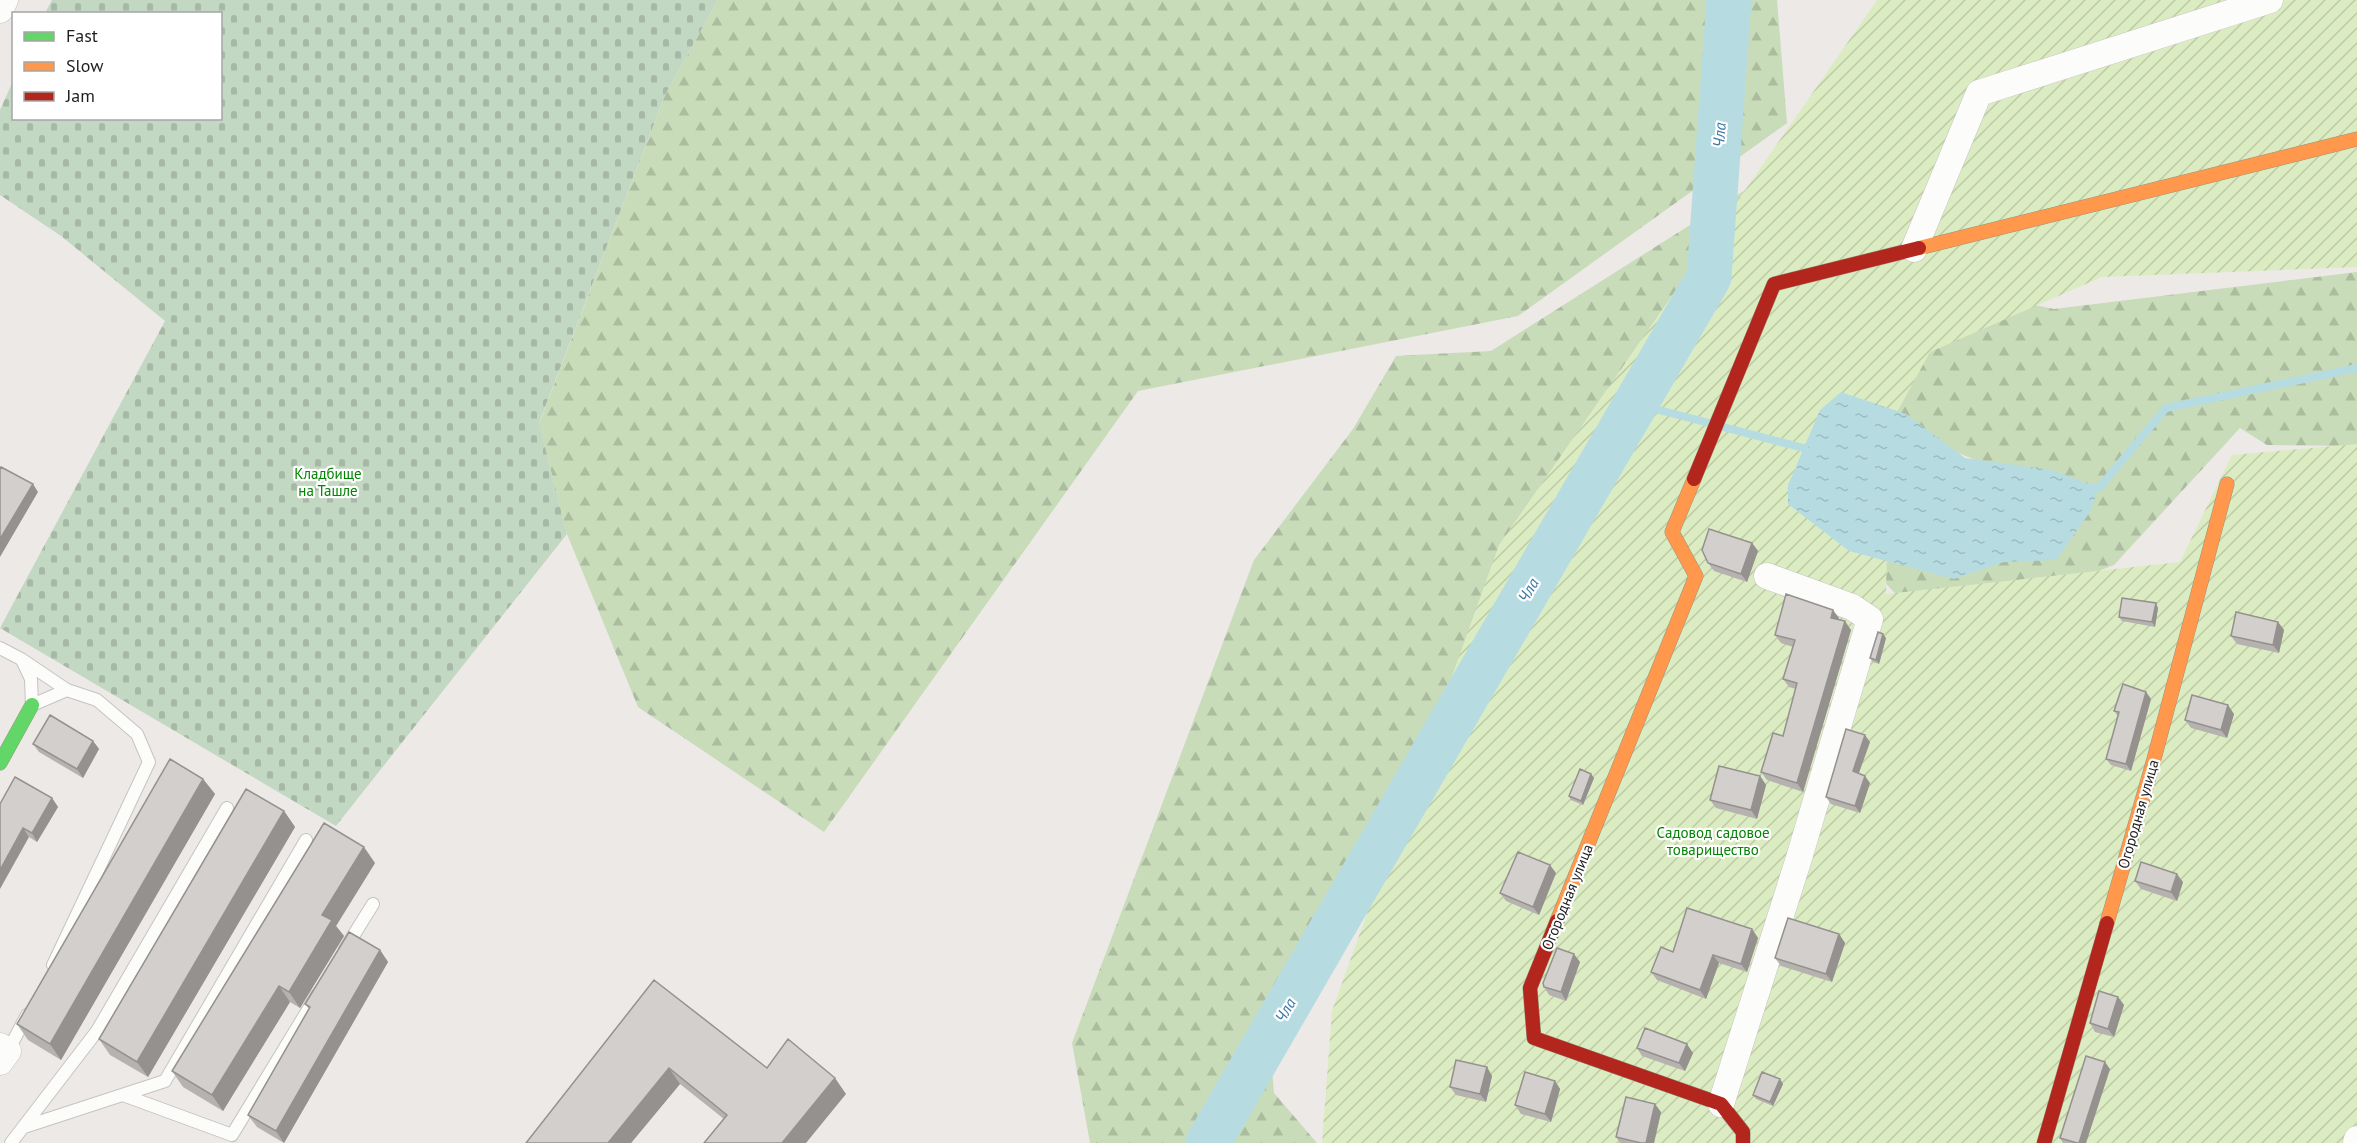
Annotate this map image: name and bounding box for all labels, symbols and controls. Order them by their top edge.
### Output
legend [12,12,222,120]
text: Fast [66,24,98,47]
text: Slow [66,54,104,77]
text: Jam [65,84,95,107]
water label: Чла [1708,122,1730,148]
park label: Кладбище на Ташле [294,464,362,500]
water label: Чла [1513,574,1543,606]
street label: Огородная улица [2113,757,2163,871]
park label: Садовод садовое товарищество [1656,823,1770,859]
street label: Огородная улица [1537,841,1597,953]
water label: Чла [1270,994,1300,1026]

